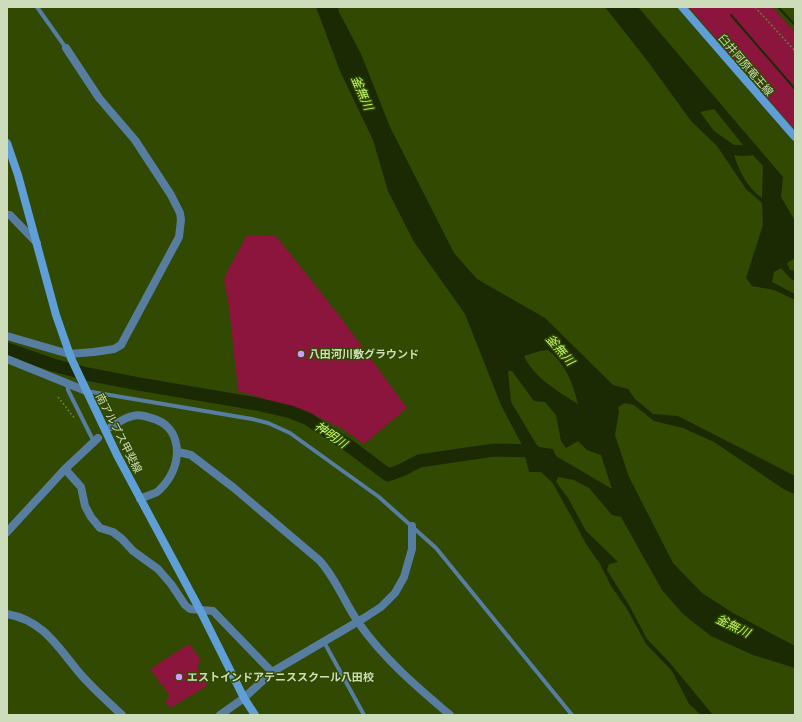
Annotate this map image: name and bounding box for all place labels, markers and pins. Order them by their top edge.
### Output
place label: 八田河川敷グラウンド [309,346,419,362]
marker: 八田河川敷グラウンド [296,349,306,359]
place label: エストインドアテニススクール八田校 [187,669,374,685]
marker: エストインドアテニススクール八田校 [174,672,184,682]

